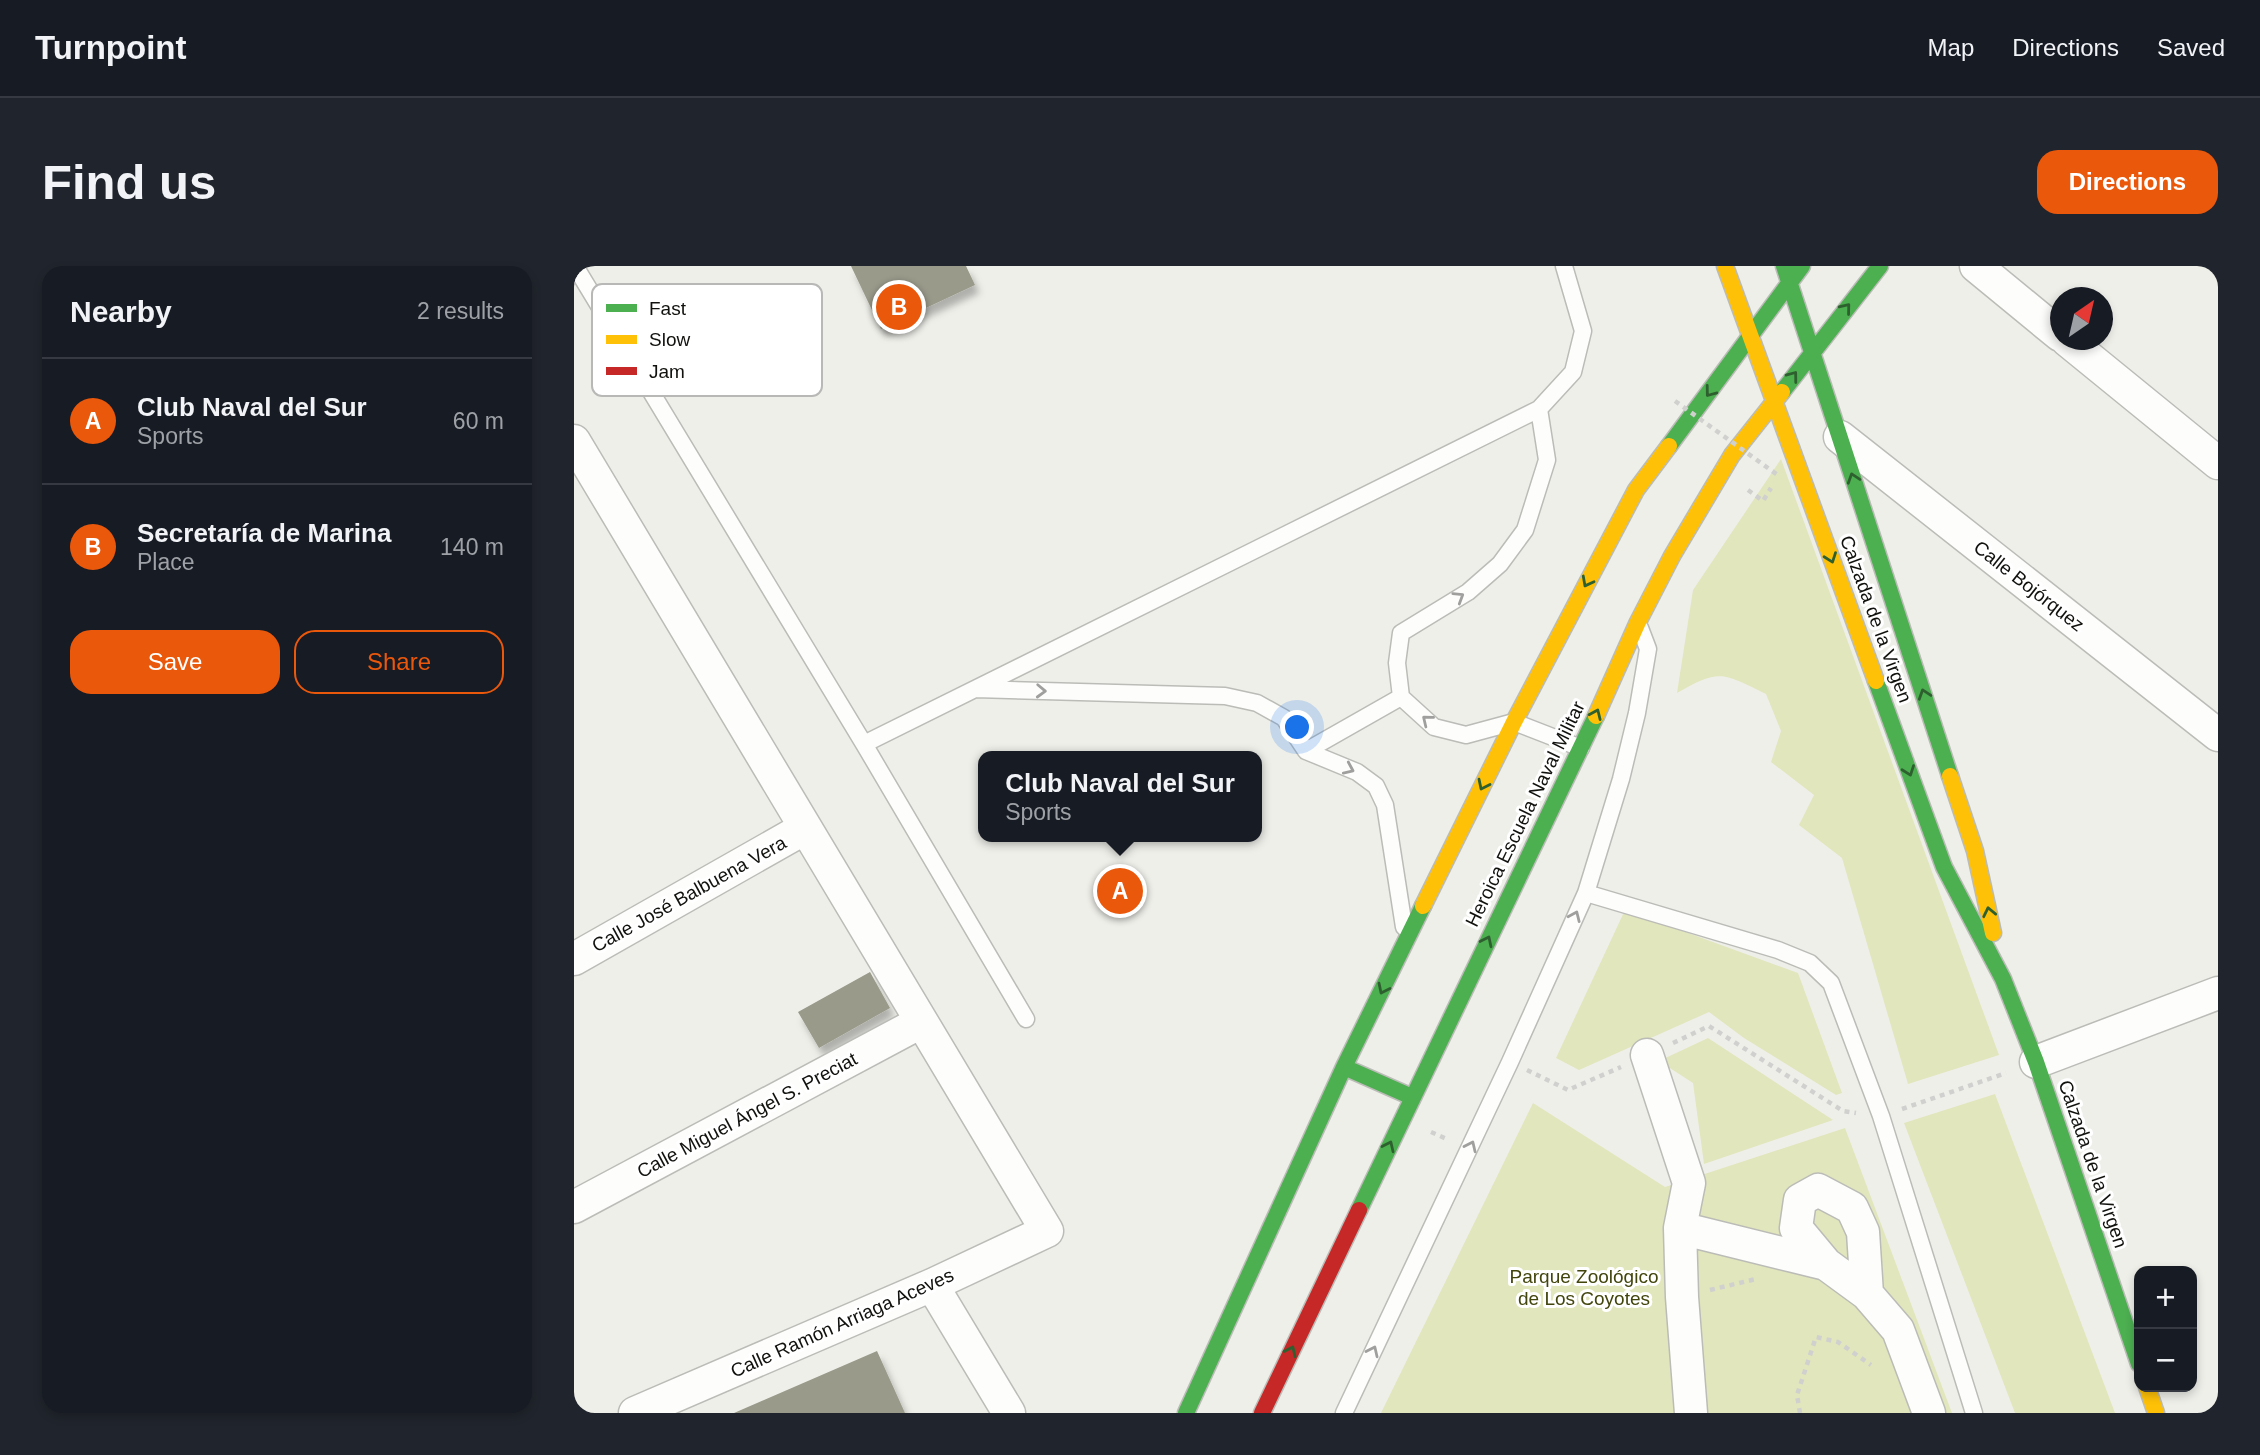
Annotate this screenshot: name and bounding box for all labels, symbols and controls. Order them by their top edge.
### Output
text: Turnpoint [35,29,187,66]
text: Map [1928,34,1974,61]
text: Directions [2012,34,2119,61]
text: Saved [2157,34,2225,61]
button: Directions [2037,150,2218,214]
text: Find us [42,155,216,209]
pin: B [876,281,922,333]
legend [592,284,822,396]
north arrow [2050,287,2113,350]
text: Nearby [70,295,172,328]
text: 2 results [417,298,504,324]
text: Fast [649,298,687,319]
one-way arrow [1837,304,1850,316]
text: Slow [649,329,690,350]
text: Jam [649,361,685,382]
one-way arrow [1784,371,1797,384]
one-way arrow [1706,384,1718,396]
text: Club Naval del Sur [137,392,367,422]
text: A [85,408,101,434]
text: 60 m [453,408,504,434]
text: Sports [137,423,203,449]
one-way arrow [1847,473,1861,485]
text: Secretaría de Marina [137,518,391,548]
street label: Calzada de la Virgen [1836,533,1916,705]
text: B [85,534,101,560]
text: 140 m [440,534,504,560]
street label: Calle Bojórquez [1970,536,2088,636]
text: Place [137,549,195,575]
one-way arrow [1823,551,1837,563]
one-way arrow [1582,575,1596,587]
one-way arrow [1452,592,1465,605]
button: Save [70,630,280,694]
button: Share [294,630,504,694]
one-way arrow [1037,683,1047,699]
one-way arrow [1918,689,1932,701]
street label: Heroica Escuela Naval Militar [1461,697,1589,930]
one-way arrow [1588,708,1602,721]
your location [1280,710,1314,744]
one-way arrow [1422,715,1434,728]
popup [978,751,1262,842]
one-way arrow [1342,761,1354,775]
one-way arrow [1901,765,1915,777]
text: Club Naval del Sur [1005,768,1235,798]
one-way arrow [1478,778,1492,790]
text: Sports [1005,799,1072,825]
street label: Calle José Balbuena Vera [588,832,790,956]
pin: A [1097,865,1143,917]
one-way arrow [1982,906,1997,918]
one-way arrow [1567,911,1581,924]
one-way arrow [1479,936,1493,948]
one-way arrow [1377,982,1391,994]
street label: Calle Miguel Ángel S. Preciat [633,1048,861,1182]
street label: Calzada de la Virgen [2054,1077,2132,1251]
one-way arrow [1380,1141,1394,1153]
one-way arrow [1463,1141,1477,1153]
street label: Calle Ramón Arriaga Aceves [727,1264,957,1382]
park label: Parque Zoológico de Los Coyotes [1510,1266,1658,1309]
map controls [2134,1266,2197,1392]
button: + [2134,1266,2197,1329]
button: − [2134,1329,2197,1392]
one-way arrow [1283,1346,1297,1358]
one-way arrow [1365,1346,1379,1358]

